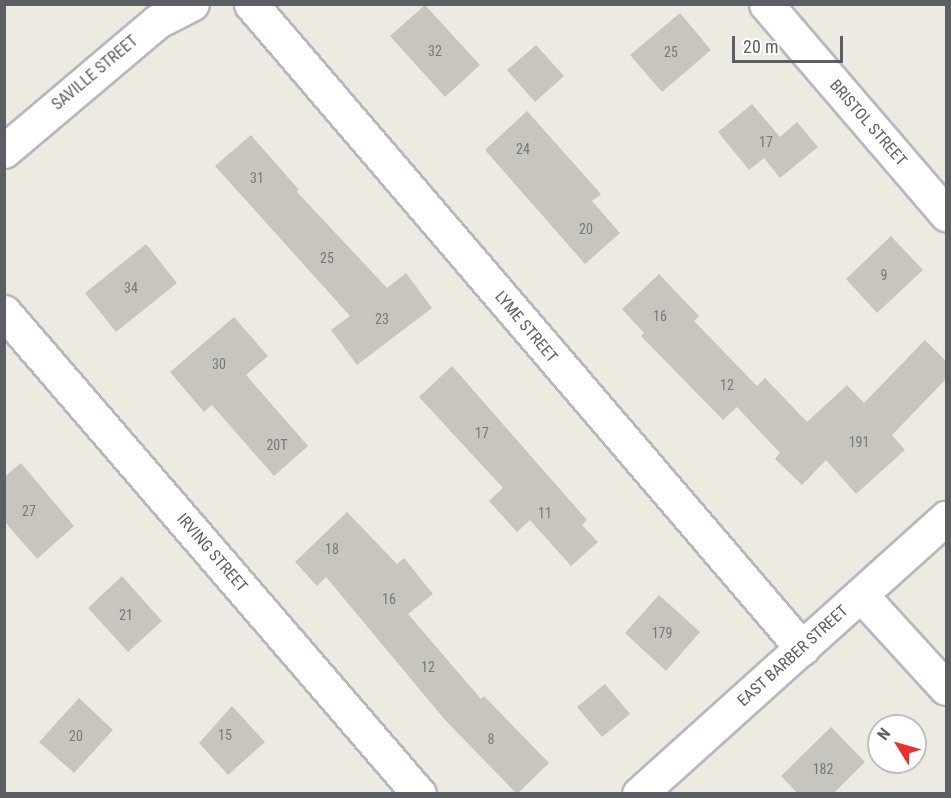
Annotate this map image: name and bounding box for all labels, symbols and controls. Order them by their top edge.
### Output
scale bar [735,24,846,62]
street label: SAVILLE STREET [48,32,142,114]
text: 20 m [743,36,778,57]
house number: 32 [428,43,442,59]
house number: 25 [664,44,678,60]
street label: BRISTOL STREET [825,76,911,170]
house number: 17 [759,134,773,150]
house number: 24 [516,141,530,157]
house number: 31 [250,170,264,186]
house number: 20 [579,221,593,237]
house number: 25 [320,250,334,266]
house number: 9 [881,267,887,283]
house number: 34 [124,280,138,296]
street label: LYME STREET [491,287,561,367]
house number: 16 [653,308,667,324]
house number: 23 [375,311,389,327]
house number: 30 [212,356,226,372]
house number: 12 [720,377,734,393]
house number: 17 [475,425,489,441]
house number: 191 [849,434,869,450]
house number: 20T [266,437,288,453]
house number: 27 [22,503,36,519]
house number: 11 [538,505,552,521]
street label: IRVING STREET [173,510,251,596]
house number: 18 [325,541,339,557]
house number: 16 [382,591,396,607]
street label: EAST BARBER STREET [734,601,852,711]
house number: 21 [119,607,133,623]
house number: 179 [652,625,672,641]
house number: 12 [421,659,435,675]
north arrow [867,714,927,774]
text: N [873,724,894,744]
house number: 15 [218,727,232,743]
house number: 20 [69,728,83,744]
house number: 8 [488,731,494,747]
house number: 182 [813,761,833,777]

